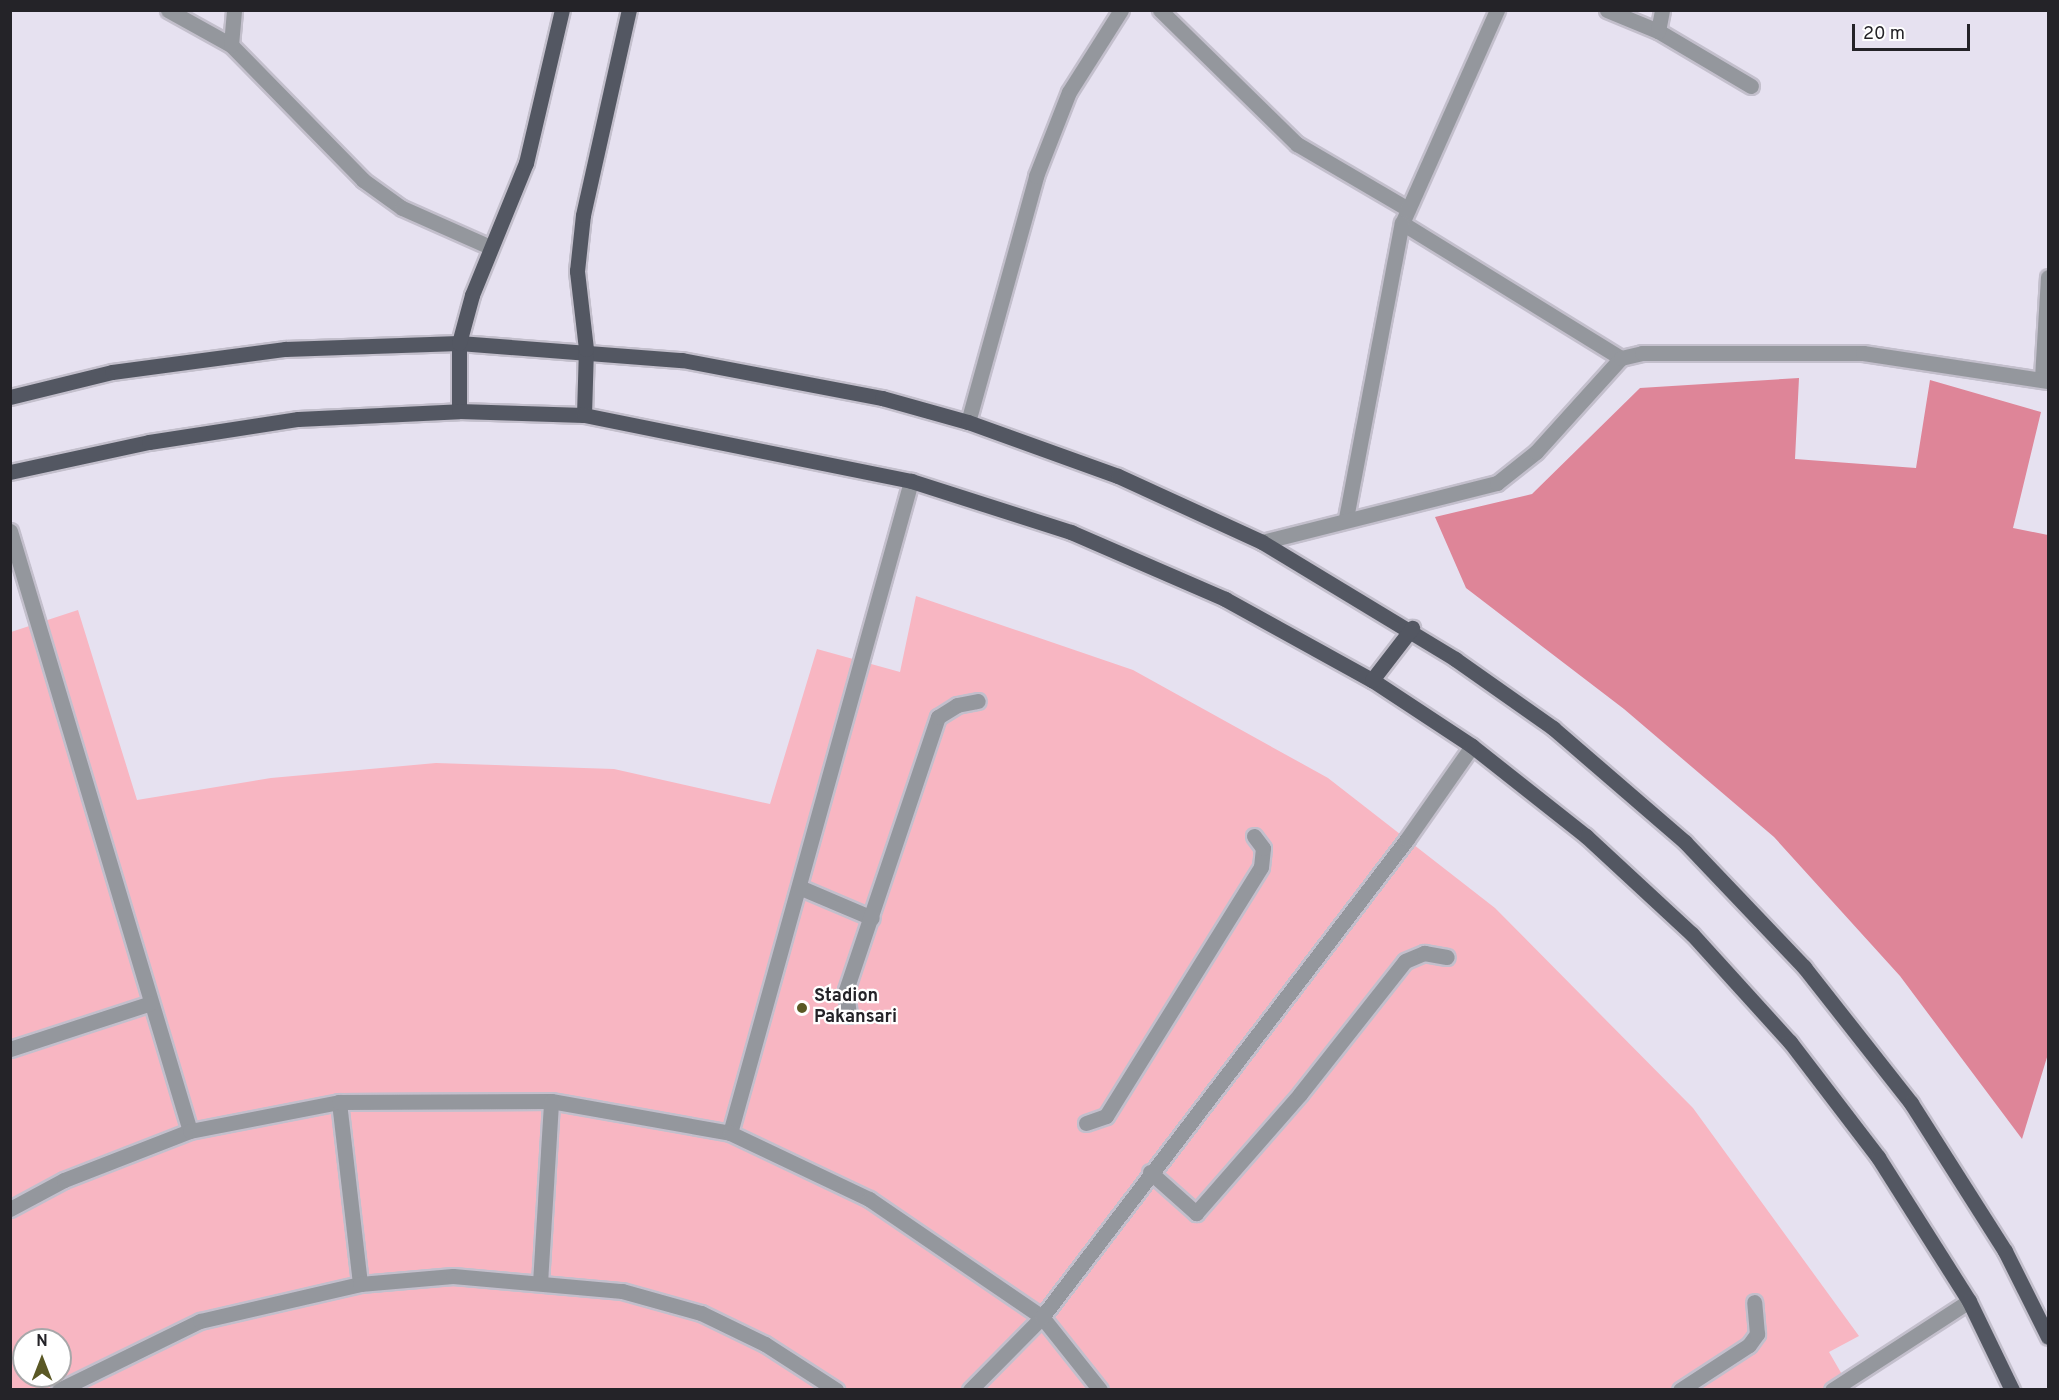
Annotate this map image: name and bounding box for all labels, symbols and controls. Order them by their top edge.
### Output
scale bar [1855,12,1974,50]
text: 20 m [1863,23,1905,46]
place label: Stadion Pakansari [814,987,897,1030]
marker: Stadion Pakansari [795,1001,809,1015]
north arrow [12,1328,72,1388]
text: N [36,1332,48,1352]

